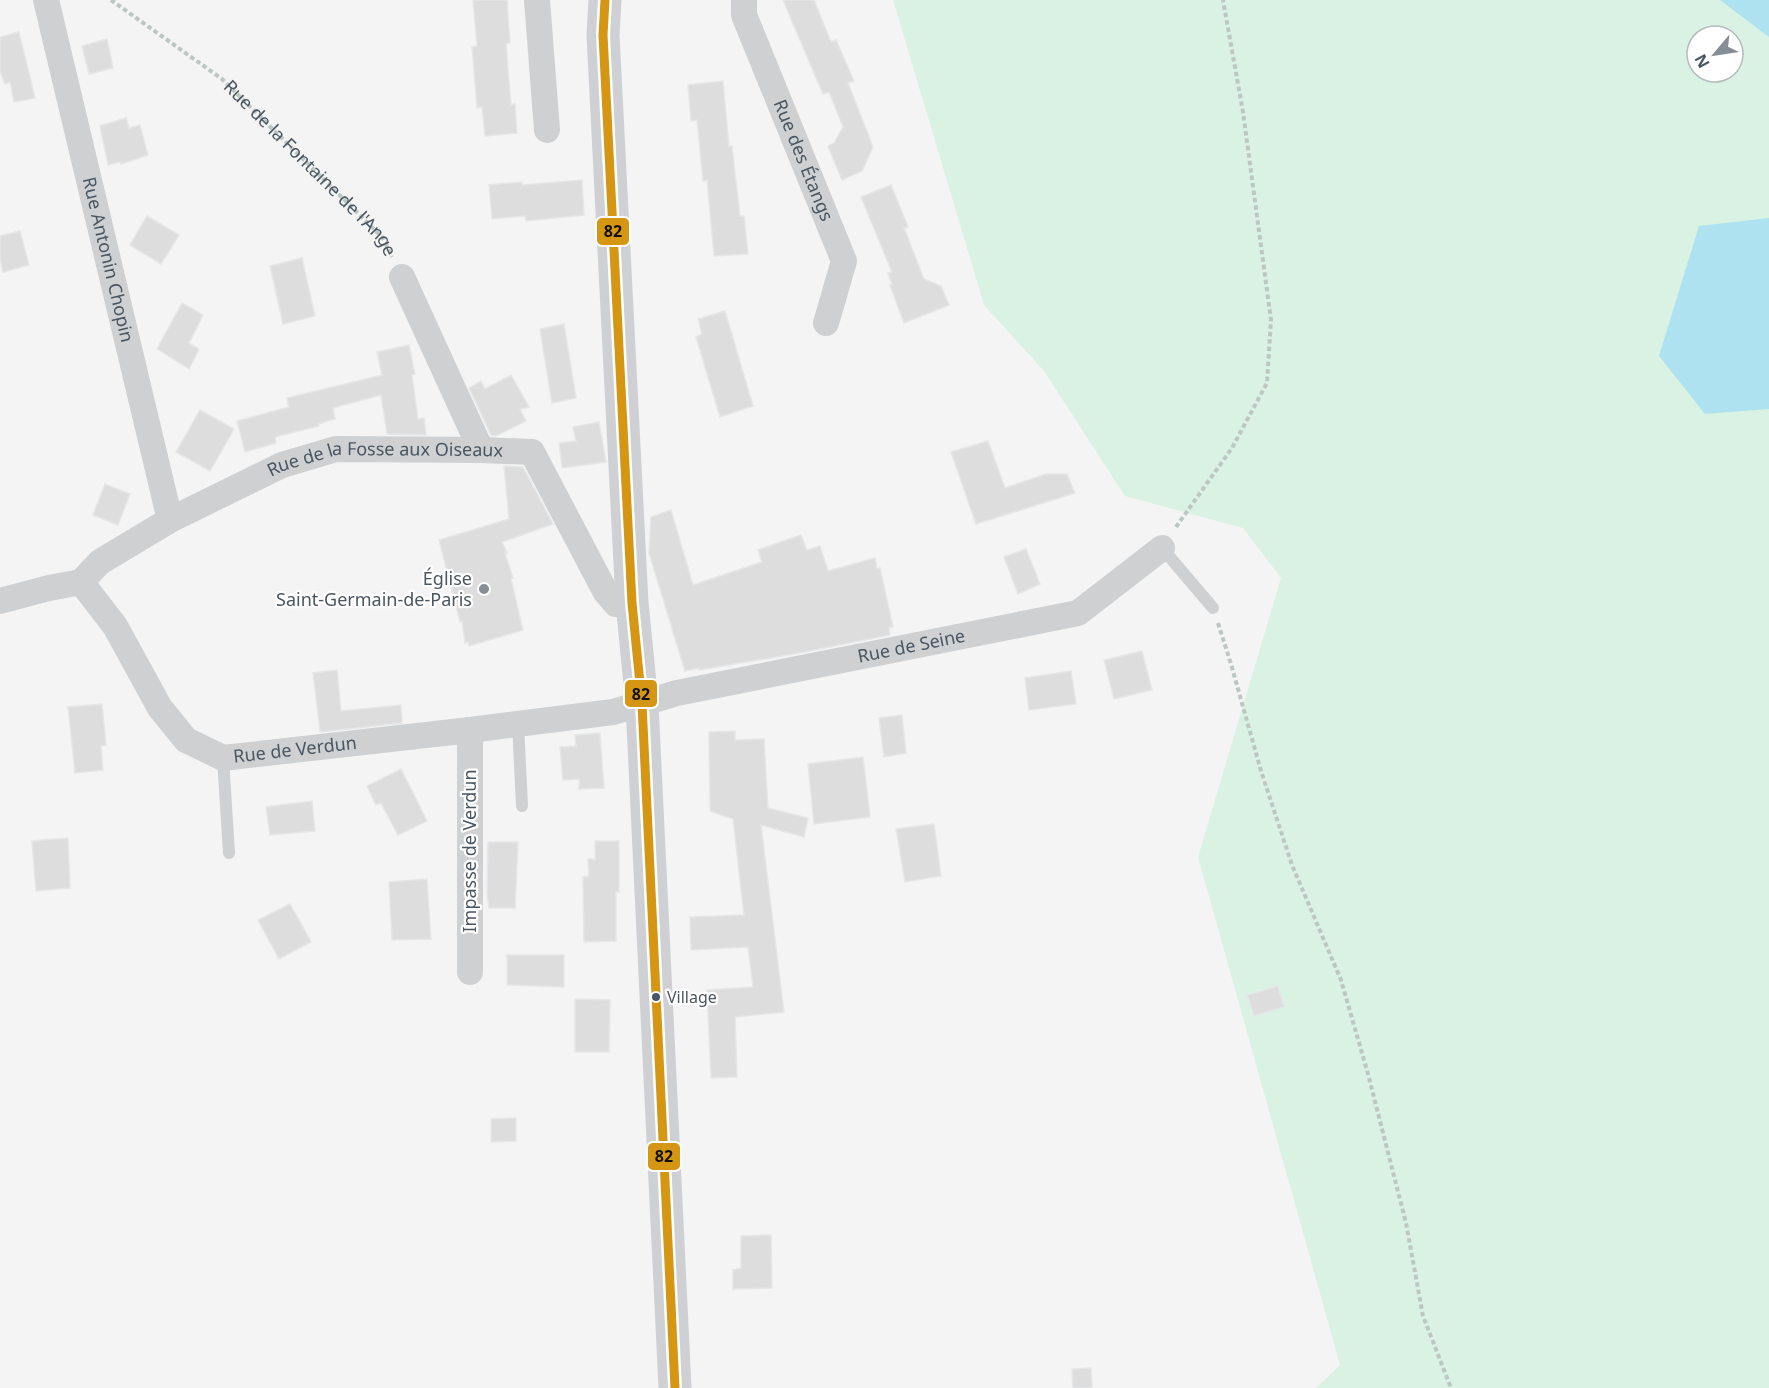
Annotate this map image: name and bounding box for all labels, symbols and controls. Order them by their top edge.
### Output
north arrow [1685,24,1745,84]
text: N [1689,50,1715,72]
street label: Rue de la Fontaine de l'Ange [219,74,403,260]
street label: Rue des Étangs [769,96,839,224]
street label: Rue Antonin Chopin [78,174,140,344]
line badge: 82 [596,217,630,246]
text: 82 [604,220,622,242]
street label: Rue de la Fosse aux Oiseaux [263,436,504,482]
place label: Église Saint-Germain-de-Paris [276,566,472,611]
marker: Église Saint-Germain-de-Paris [477,582,491,596]
street label: Rue de Seine [855,623,967,668]
line badge: 82 [624,679,658,708]
text: 82 [632,683,650,705]
street label: Rue de Verdun [232,730,358,768]
street label: Impasse de Verdun [457,769,481,933]
place label: Village [667,986,717,1008]
marker: Village [650,991,662,1003]
line badge: 82 [647,1142,681,1171]
text: 82 [655,1145,673,1167]

